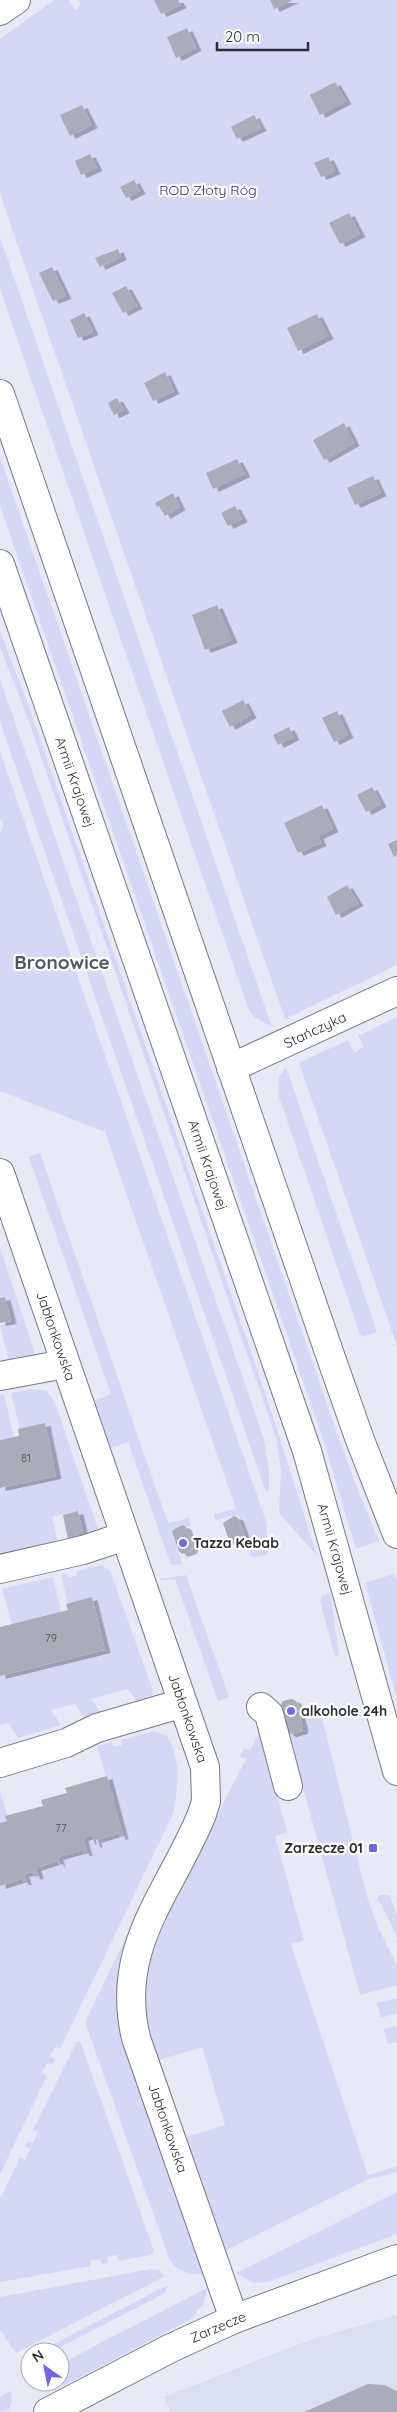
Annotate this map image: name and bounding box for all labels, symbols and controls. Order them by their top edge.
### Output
scale bar [217,20,308,52]
text: 20 m [225,27,260,46]
park label: ROD Złoty Róg [159,181,257,199]
street label: Armii Krajowej [51,734,99,830]
district label: Bronowice [14,950,110,974]
street label: Stańczyka [281,1008,349,1052]
street label: Armii Krajowej [184,1117,232,1213]
street label: Jabłonkowska [32,1289,80,1383]
house number: 81 [21,1451,31,1465]
street label: Armii Krajowej [313,1501,357,1597]
place label: Tazza Kebab [193,1534,279,1552]
marker: Tazza Kebab [177,1537,189,1549]
house number: 79 [45,1631,57,1645]
street label: Jabłonkowska [164,1671,212,1765]
place label: alkohole 24h [301,1702,387,1720]
marker: alkohole 24h [285,1705,297,1717]
house number: 77 [55,1821,67,1835]
place label: Zarzecze 01 [284,1839,363,1857]
marker: Zarzecze 01 [367,1842,379,1854]
street label: Jabłonkowska [144,2081,192,2175]
street label: Zarzecze [187,2307,249,2347]
north arrow [20,2342,70,2392]
text: N [29,2346,47,2366]

